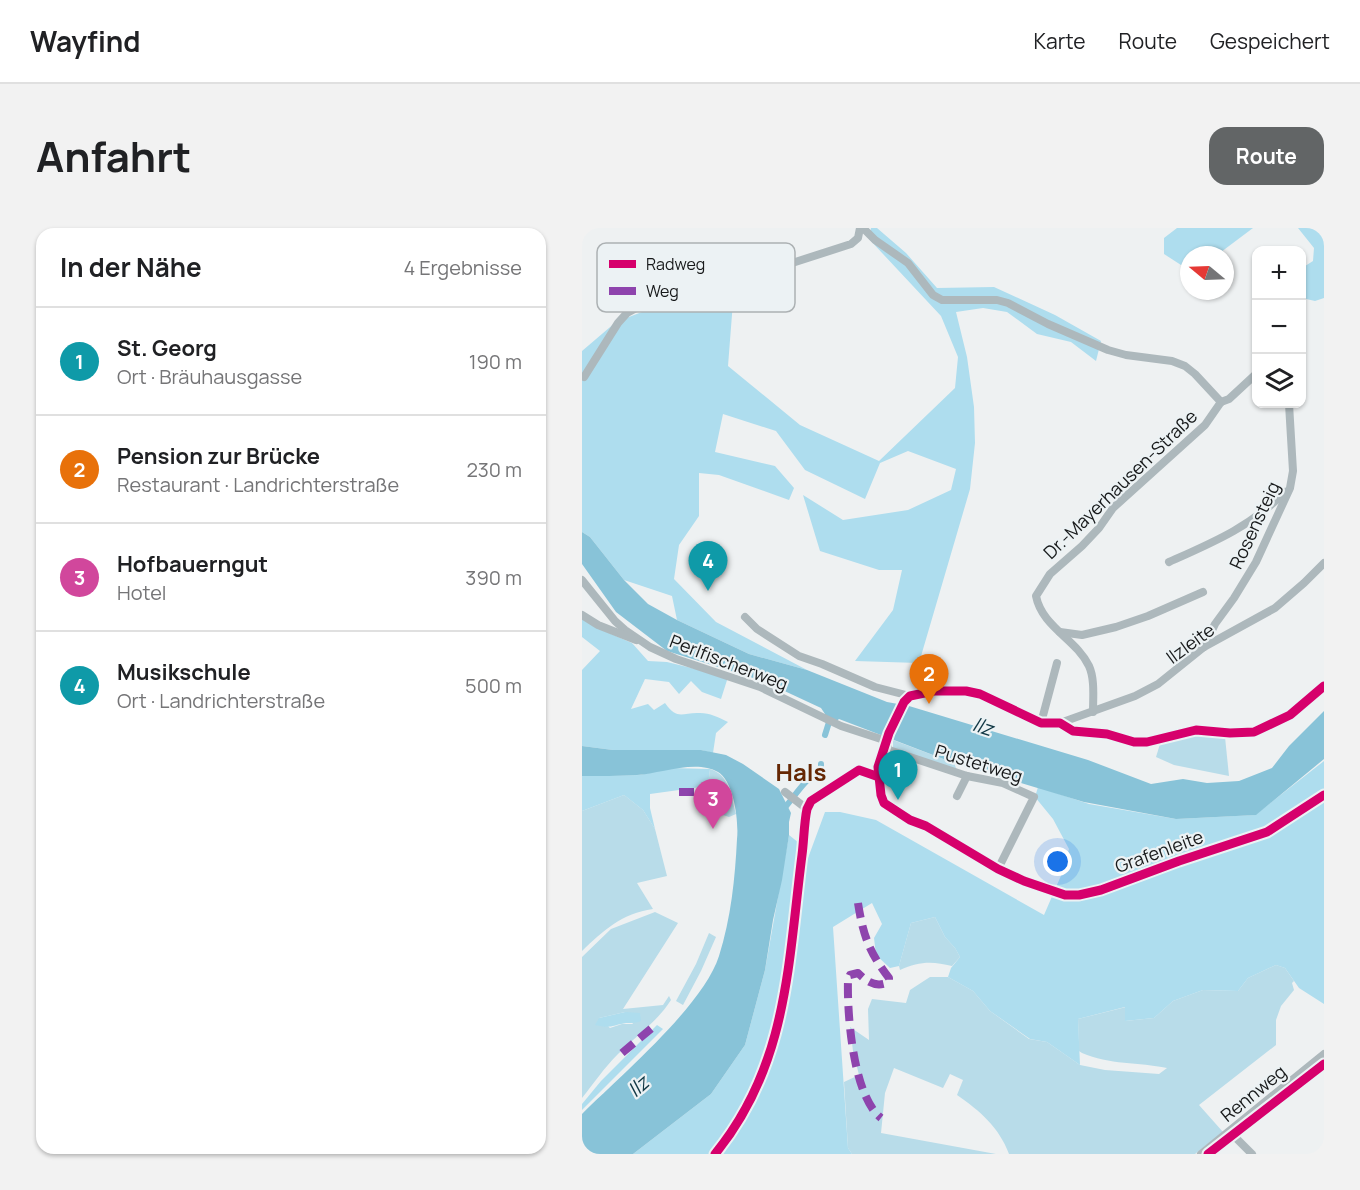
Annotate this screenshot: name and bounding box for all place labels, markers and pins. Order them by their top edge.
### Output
pin: 4 [688,542,728,591]
pin: 2 [910,654,948,704]
pin: 1 [878,750,918,800]
pin: 3 [694,780,732,829]

